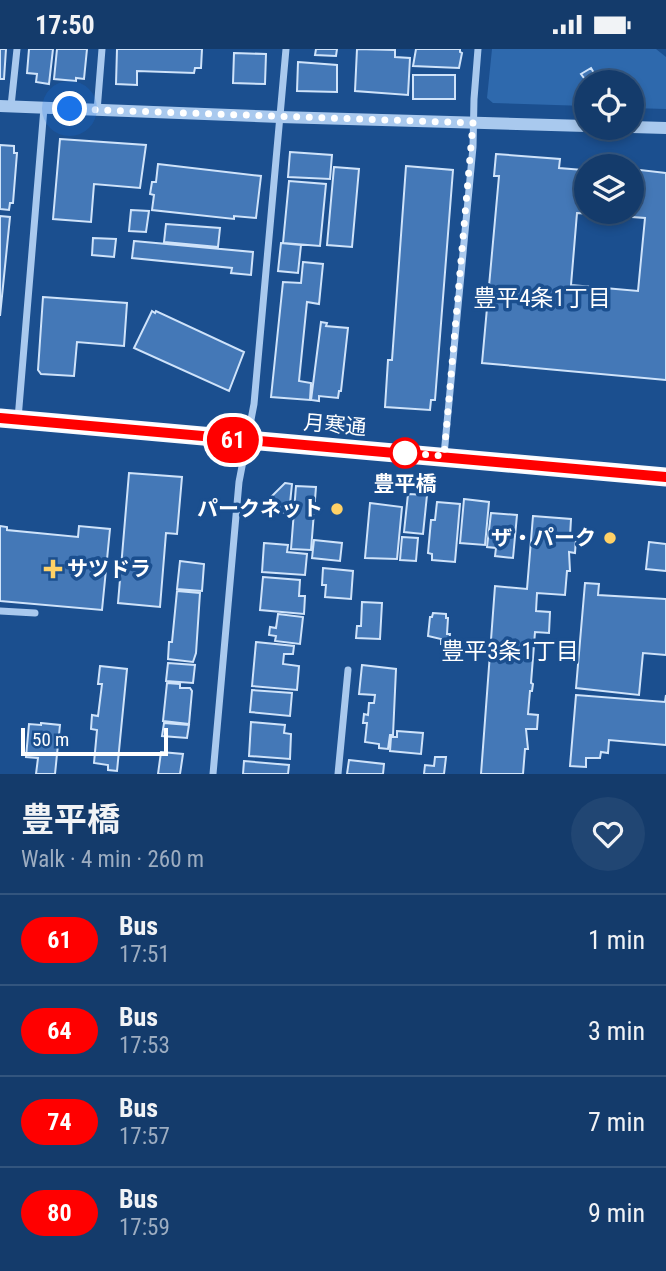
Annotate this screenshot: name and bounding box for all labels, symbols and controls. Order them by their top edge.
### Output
text: 17:50 [35,10,95,40]
map controls [574,70,644,224]
button: locate [574,70,644,140]
your location [52,91,87,126]
button: layers [574,154,644,224]
district label: 豊平4条1丁目 [473,285,611,312]
street label: 月寒通 [303,410,367,440]
line badge: 61 [202,417,264,463]
text: 61 [221,426,245,454]
marker: 豊平橋 [390,438,420,468]
place label: 豊平橋 [374,472,437,496]
place label: パークネット [197,497,323,521]
marker: パークネット [329,501,345,517]
place label: ザ・パーク [491,526,596,550]
marker: ザ・パーク [602,530,618,546]
place label: サツドラ [67,557,151,581]
marker: サツドラ [45,561,61,577]
district label: 豊平3条1丁目 [441,638,579,665]
scale bar [21,725,168,757]
text: 50 m [32,728,69,751]
button: heart [571,797,645,871]
text: 豊平橋 [21,800,120,839]
text: Walk · 4 min · 260 m [21,846,204,873]
text: Bus [119,911,158,941]
text: 1 min [588,925,645,955]
text: 61 [47,926,72,954]
text: 17:51 [119,941,170,968]
text: Bus [119,1002,158,1032]
text: 3 min [588,1016,645,1046]
text: 64 [47,1017,72,1045]
text: 17:53 [119,1032,170,1059]
text: Bus [119,1093,158,1123]
text: 7 min [588,1107,645,1137]
text: 74 [47,1108,72,1136]
text: 17:57 [119,1123,170,1150]
text: Bus [119,1184,158,1214]
text: 9 min [588,1198,645,1228]
text: 80 [47,1199,72,1227]
text: 17:59 [119,1214,170,1241]

